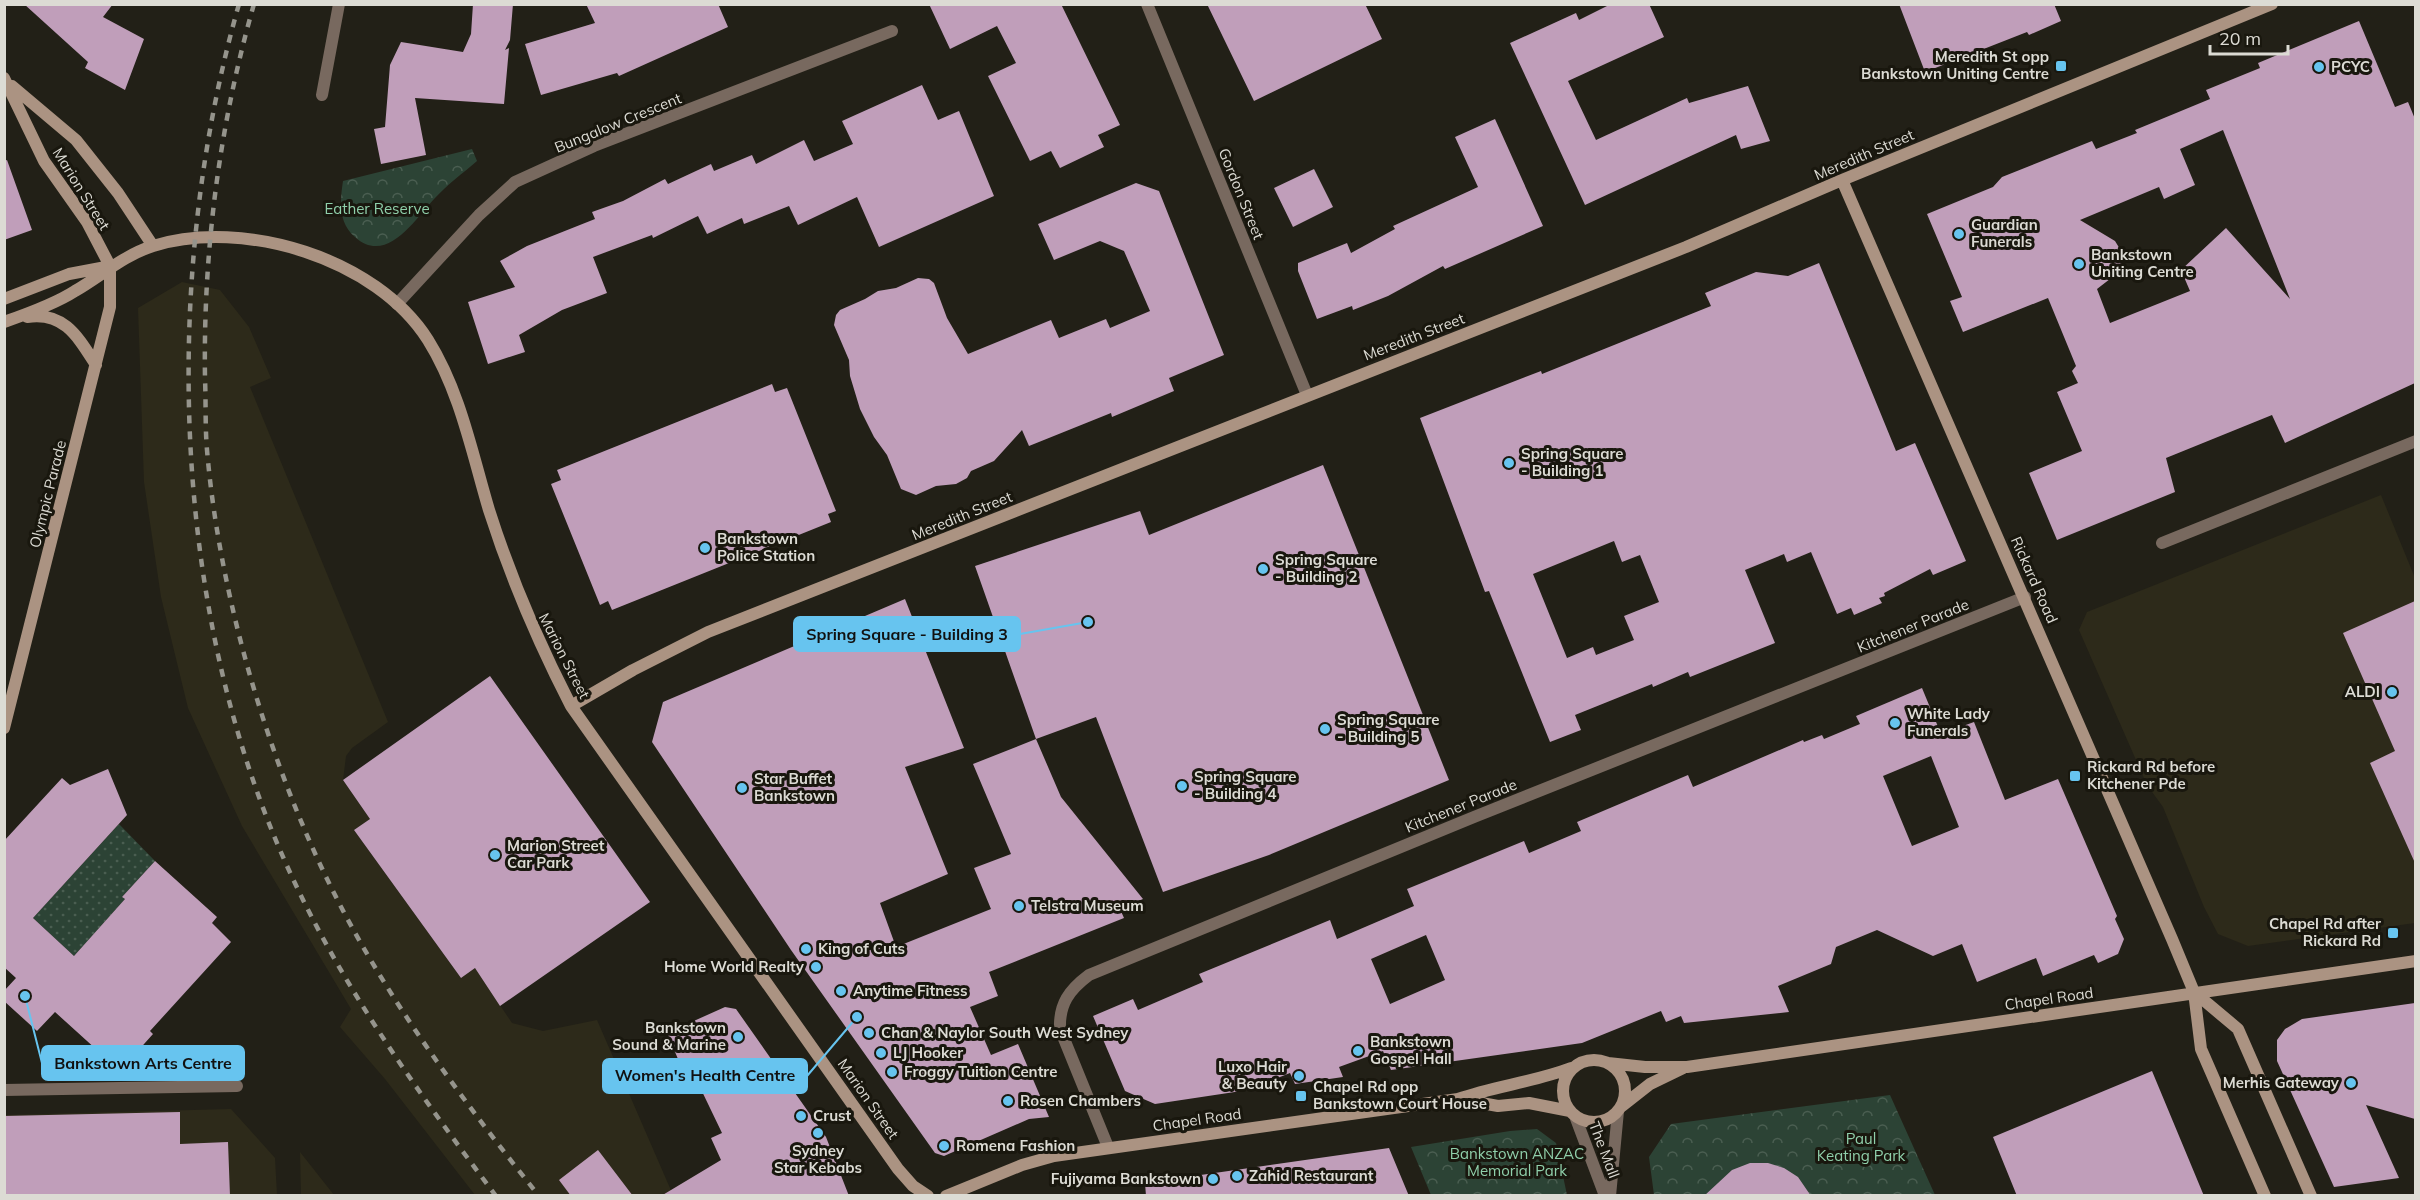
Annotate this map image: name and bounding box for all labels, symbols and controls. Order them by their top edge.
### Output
scale bar [2210,18,2288,56]
text: 20 m [2219,27,2261,50]
place label: Meredith St opp Bankstown Uniting Centre [1861,47,2049,83]
place label: PCYC [2331,57,2370,76]
marker: Meredith St opp Bankstown Uniting Centre [2054,59,2068,73]
marker: PCYC [2312,60,2326,74]
street label: Bungalow Crescent [552,88,684,157]
street label: Meredith Street [1811,125,1917,184]
street label: Marion Street [49,144,114,233]
street label: Gordon Street [1215,145,1268,242]
park label: Eather Reserve [324,199,430,218]
place label: Guardian Funerals [1971,215,2038,251]
marker: Guardian Funerals [1952,227,1966,241]
place label: Bankstown Uniting Centre [2091,245,2194,281]
marker: Bankstown Uniting Centre [2072,257,2086,271]
street label: Meredith Street [1361,309,1467,364]
street label: Olympic Parade [25,438,70,550]
place label: Spring Square - Building 1 [1521,444,1623,480]
marker: Spring Square - Building 1 [1502,456,1516,470]
street label: Meredith Street [909,487,1015,544]
place label: Bankstown Police Station [717,529,815,565]
street label: Rickard Road [2007,533,2062,626]
marker: Bankstown Police Station [698,541,712,555]
place label: Spring Square - Building 2 [1275,550,1377,586]
marker: Spring Square - Building 2 [1256,562,1270,576]
street label: Kitchener Parade [1854,594,1971,657]
street label: Marion Street [535,610,594,702]
callout: Spring Square - Building 3 [794,617,1020,651]
text: Spring Square - Building 3 [806,624,1008,644]
place label: ALDI [2345,682,2380,701]
marker: ALDI [2385,685,2399,699]
place label: White Lady Funerals [1907,704,1991,740]
place label: Spring Square - Building 5 [1337,710,1439,746]
marker: White Lady Funerals [1888,716,1902,730]
marker: Spring Square - Building 5 [1318,722,1332,736]
place label: Rickard Rd before Kitchener Pde [2087,757,2215,793]
place label: Spring Square - Building 4 [1194,767,1296,803]
place label: Star Buffet Bankstown [754,769,835,805]
marker: Rickard Rd before Kitchener Pde [2068,769,2082,783]
street label: Kitchener Parade [1402,774,1519,837]
marker: Spring Square - Building 4 [1175,779,1189,793]
marker: Star Buffet Bankstown [735,781,749,795]
place label: Marion Street Car Park [507,836,605,872]
marker: Marion Street Car Park [488,848,502,862]
place label: Telstra Museum [1031,896,1144,915]
marker: Telstra Museum [1012,899,1026,913]
place label: Chapel Rd after Rickard Rd [2269,914,2381,950]
marker: Chapel Rd after Rickard Rd [2386,926,2400,940]
place label: King of Cuts [818,939,905,958]
marker: King of Cuts [799,942,813,956]
place label: Home World Realty [664,957,805,976]
marker: Home World Realty [809,960,823,974]
place label: Anytime Fitness [853,981,967,1000]
street label: Chapel Road [2003,983,2095,1014]
marker: Anytime Fitness [834,984,848,998]
place label: Bankstown Sound & Marine [612,1018,726,1054]
place label: Chan & Naylor South West Sydney [881,1023,1129,1042]
marker: Chan & Naylor South West Sydney [862,1026,876,1040]
marker: Bankstown Sound & Marine [731,1030,745,1044]
place label: Bankstown Gospel Hall [1370,1032,1452,1068]
place label: LJ Hooker [893,1043,963,1062]
marker: Bankstown Gospel Hall [1351,1044,1365,1058]
callout: Bankstown Arts Centre [42,1046,244,1080]
marker: LJ Hooker [874,1046,888,1060]
text: Bankstown Arts Centre [54,1053,232,1073]
street label: Marion Street [834,1055,903,1143]
place label: Luxo Hair & Beauty [1218,1057,1288,1093]
callout: Women's Health Centre [603,1059,807,1093]
place label: Froggy Tuition Centre [904,1062,1057,1081]
text: Women's Health Centre [615,1065,796,1085]
marker: Froggy Tuition Centre [885,1065,899,1079]
marker: Luxo Hair & Beauty [1292,1069,1306,1083]
place label: Merhis Gateway [2223,1073,2340,1092]
marker: Merhis Gateway [2344,1076,2358,1090]
place label: Chapel Rd opp Bankstown Court House [1313,1077,1487,1113]
marker: Chapel Rd opp Bankstown Court House [1294,1089,1308,1103]
place label: Rosen Chambers [1020,1091,1141,1110]
marker: Rosen Chambers [1001,1094,1015,1108]
street label: Chapel Road [1151,1104,1243,1135]
place label: Crust [813,1106,852,1125]
marker: Crust [794,1109,808,1123]
street label: The Mall [1585,1119,1624,1181]
marker: Sydney Star Kebabs [811,1126,825,1140]
park label: Paul Keating Park [1817,1129,1906,1165]
place label: Romena Fashion [956,1136,1075,1155]
marker: Romena Fashion [937,1139,951,1153]
place label: Sydney Star Kebabs [774,1141,862,1177]
park label: Bankstown ANZAC Memorial Park [1450,1144,1584,1180]
place label: Zahid Restaurant [1249,1166,1374,1185]
place label: Fujiyama Bankstown [1051,1169,1201,1188]
marker: Zahid Restaurant [1230,1169,1244,1183]
marker: Fujiyama Bankstown [1206,1172,1220,1186]

